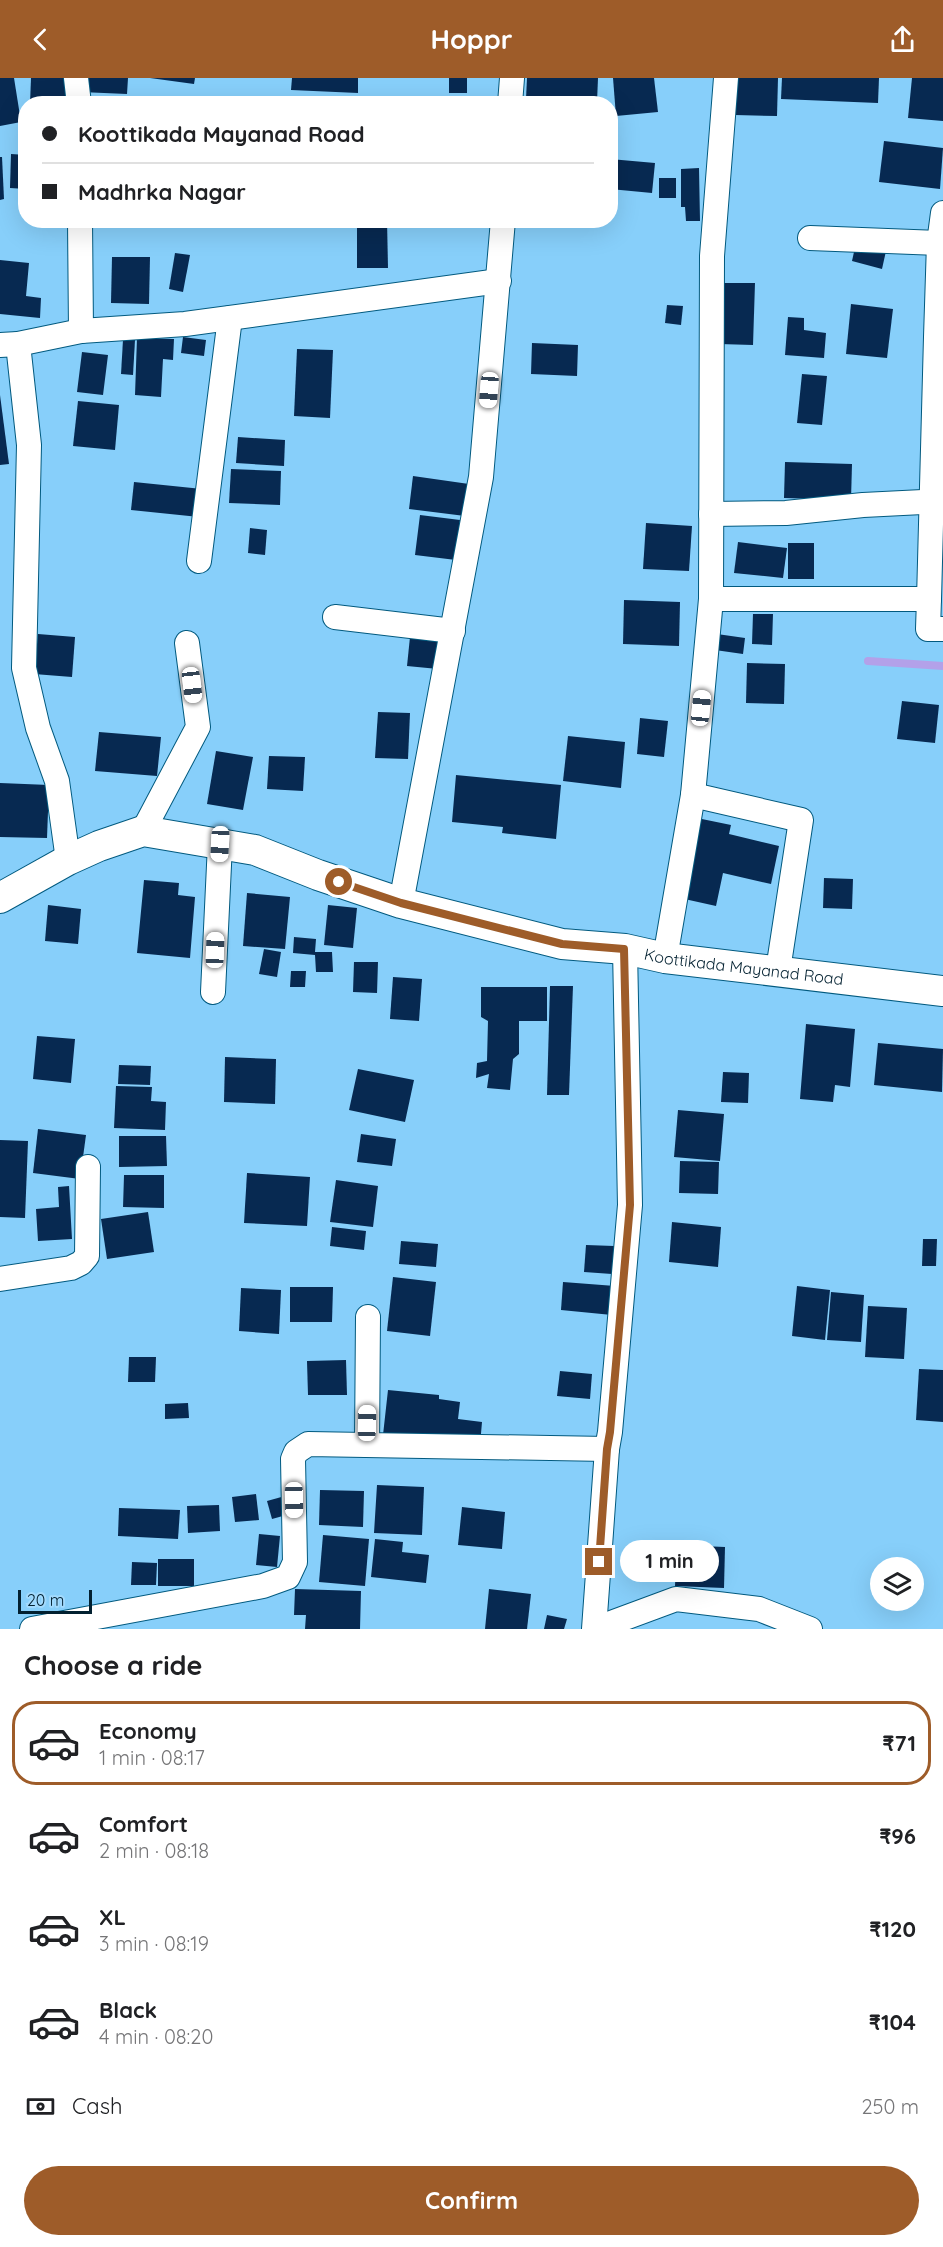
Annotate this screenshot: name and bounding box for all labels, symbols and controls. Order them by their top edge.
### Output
text: Hoppr [431,22,512,56]
icon: back [24,23,57,56]
icon: share [886,23,919,56]
text: Koottikada Mayanad Road [78,120,364,148]
text: Madhrka Nagar [78,178,246,206]
car [478,371,500,409]
car [181,666,203,704]
car [690,689,712,727]
car [210,826,230,862]
route start [325,868,352,895]
car [205,932,225,968]
street label: Koottikada Mayanad Road [642,944,845,989]
car [358,1405,376,1441]
car [285,1482,303,1518]
callout: 1 min [620,1541,719,1583]
route end [585,1548,612,1575]
text: 1 min [645,1548,694,1573]
map controls [870,1557,924,1611]
button: layers [870,1557,924,1611]
scale bar [18,1587,92,1614]
text: 20 m [27,1590,64,1610]
text: Choose a ride [24,1648,202,1682]
icon: car [27,1716,81,1770]
text: Economy [99,1717,197,1745]
text: ₹71 [882,1729,916,1757]
text: 1 min · 08:17 [99,1745,205,1770]
icon: car [27,1809,81,1863]
text: Comfort [99,1810,188,1838]
text: ₹96 [879,1822,916,1850]
text: 2 min · 08:18 [99,1838,209,1863]
icon: car [27,1902,81,1956]
text: XL [99,1903,126,1931]
text: ₹120 [869,1915,916,1943]
text: 3 min · 08:19 [99,1931,209,1956]
icon: car [27,1995,81,2049]
text: Black [99,1996,157,2024]
text: ₹104 [869,2008,916,2036]
text: 4 min · 08:20 [99,2024,213,2049]
icon: cash [24,2090,57,2123]
text: Cash [72,2092,123,2120]
text: 250 m [861,2094,919,2119]
button: Confirm [24,2166,919,2235]

